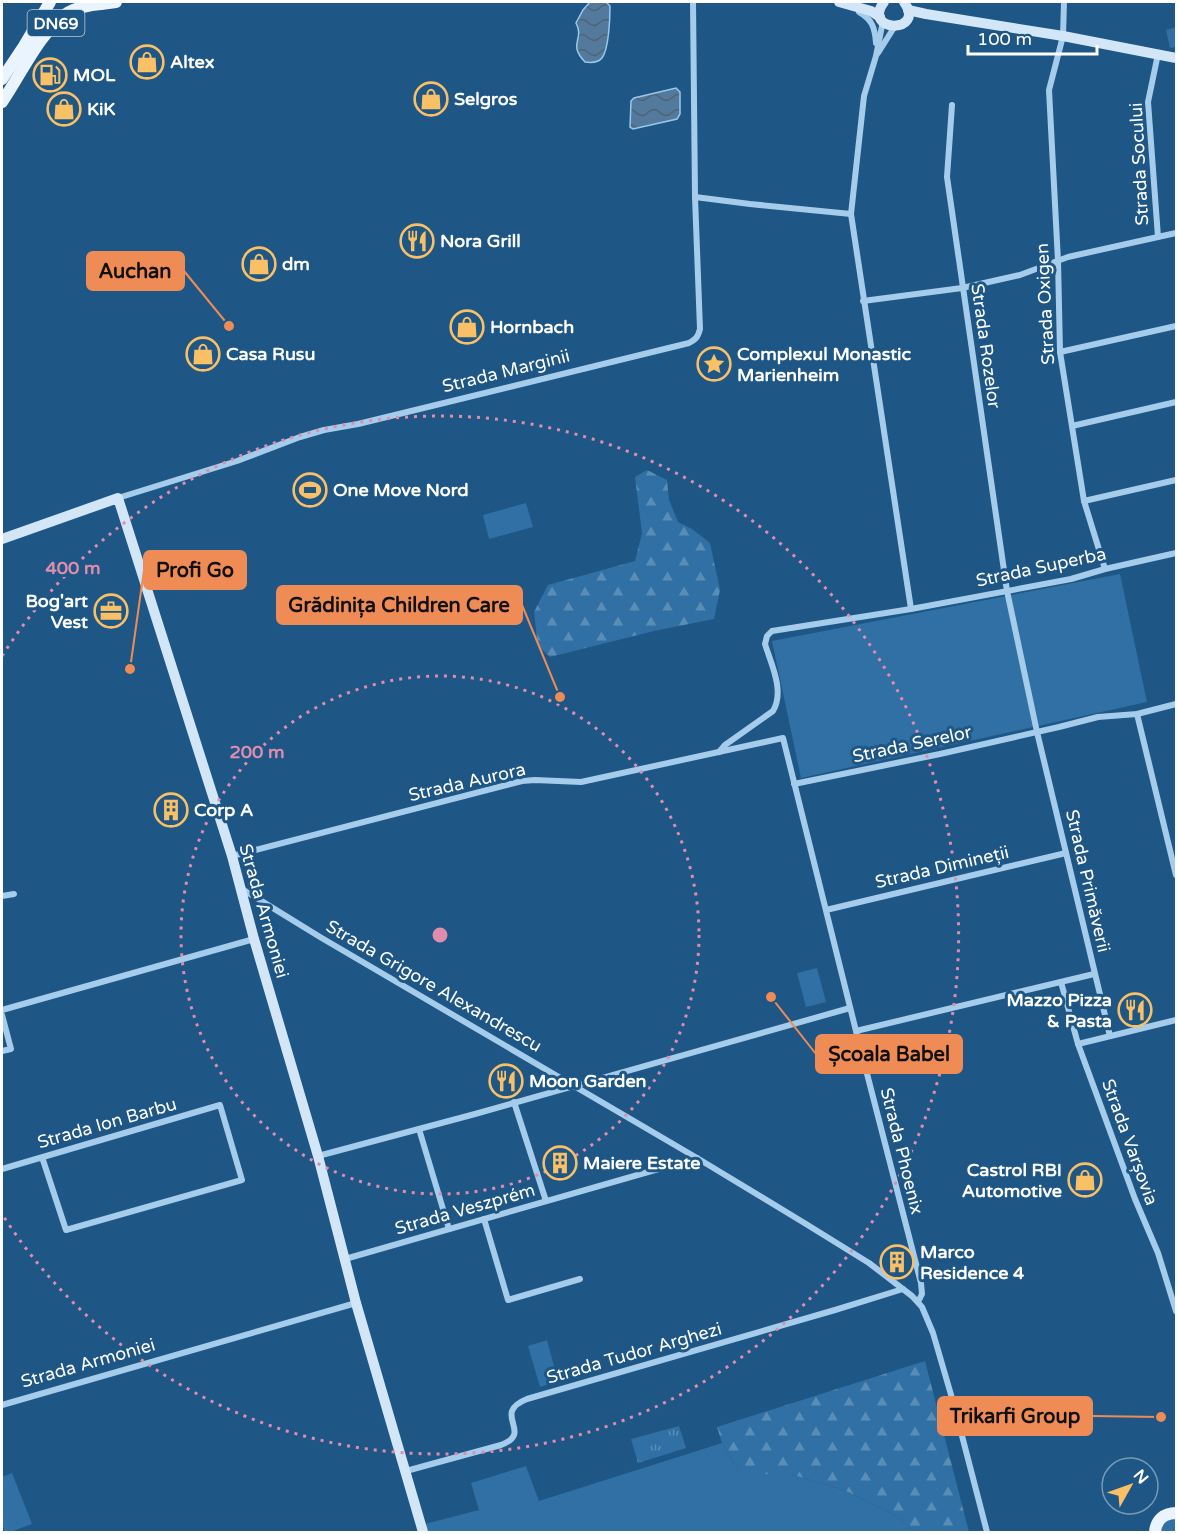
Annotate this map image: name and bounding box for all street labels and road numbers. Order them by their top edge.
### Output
road number: DN69 [28,10,84,36]
street label: Strada Socului [1125,102,1153,226]
street label: Strada Oxigen [1031,243,1059,365]
street label: Strada Rozelor [966,282,1006,410]
street label: Strada Marginii [440,345,572,397]
street label: Strada Superba [974,542,1108,592]
street label: Strada Serelor [850,721,974,767]
street label: Strada Aurora [406,758,528,806]
street label: Strada Primăverii [1061,807,1115,955]
street label: Strada Armoniei [234,841,294,981]
street label: Strada Dimineții [873,841,1011,893]
street label: Strada Grigore Alexandrescu [322,915,546,1057]
street label: Strada Varșovia [1097,1076,1163,1208]
street label: Strada Phoenix [876,1085,928,1217]
street label: Strada Ion Barbu [35,1093,179,1153]
street label: Strada Veszprém [392,1178,538,1240]
street label: Strada Tudor Arghezi [544,1317,724,1389]
street label: Strada Armoniei [18,1333,158,1393]

